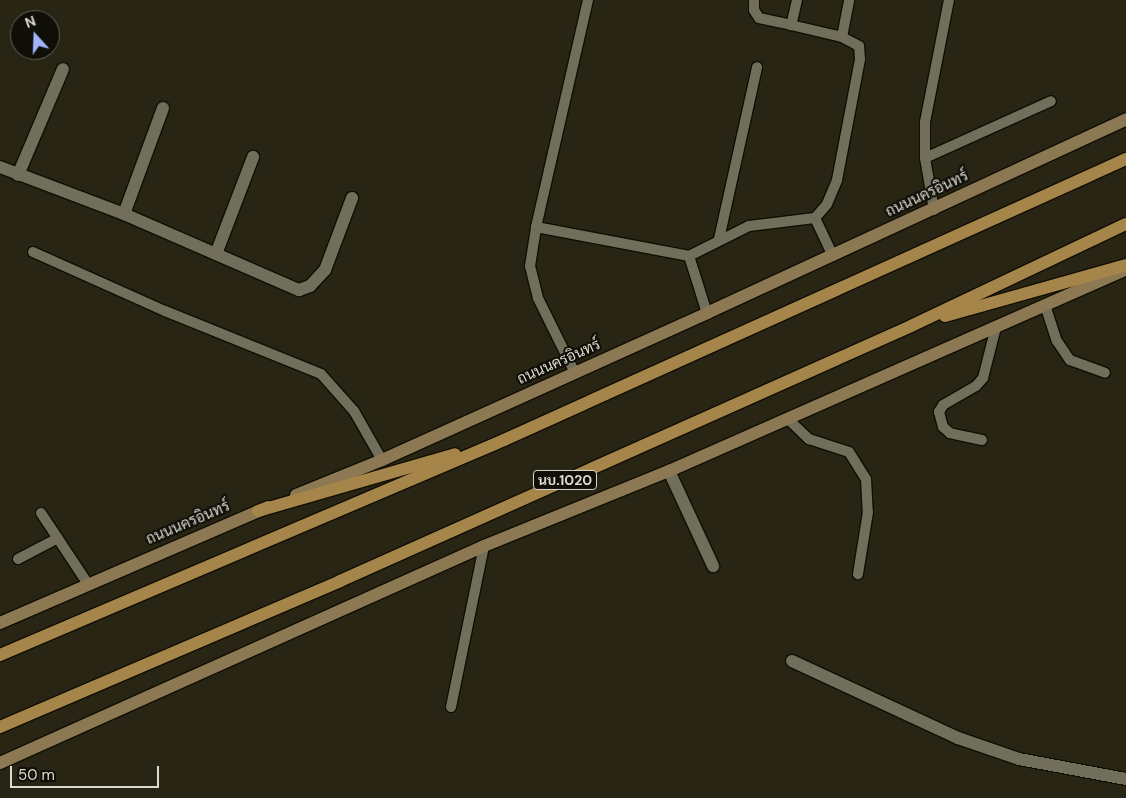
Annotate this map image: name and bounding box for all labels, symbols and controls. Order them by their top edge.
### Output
north arrow [10,10,60,60]
text: N [22,12,38,32]
street label: ถนนนครอินทร์ [883,167,971,221]
street label: ถนนนครอินทร์ [515,336,603,388]
road number: นบ.1020 [532,468,598,492]
street label: ถนนนครอินทร์ [143,497,233,549]
scale bar [12,756,161,788]
text: 50 m [18,765,55,785]

